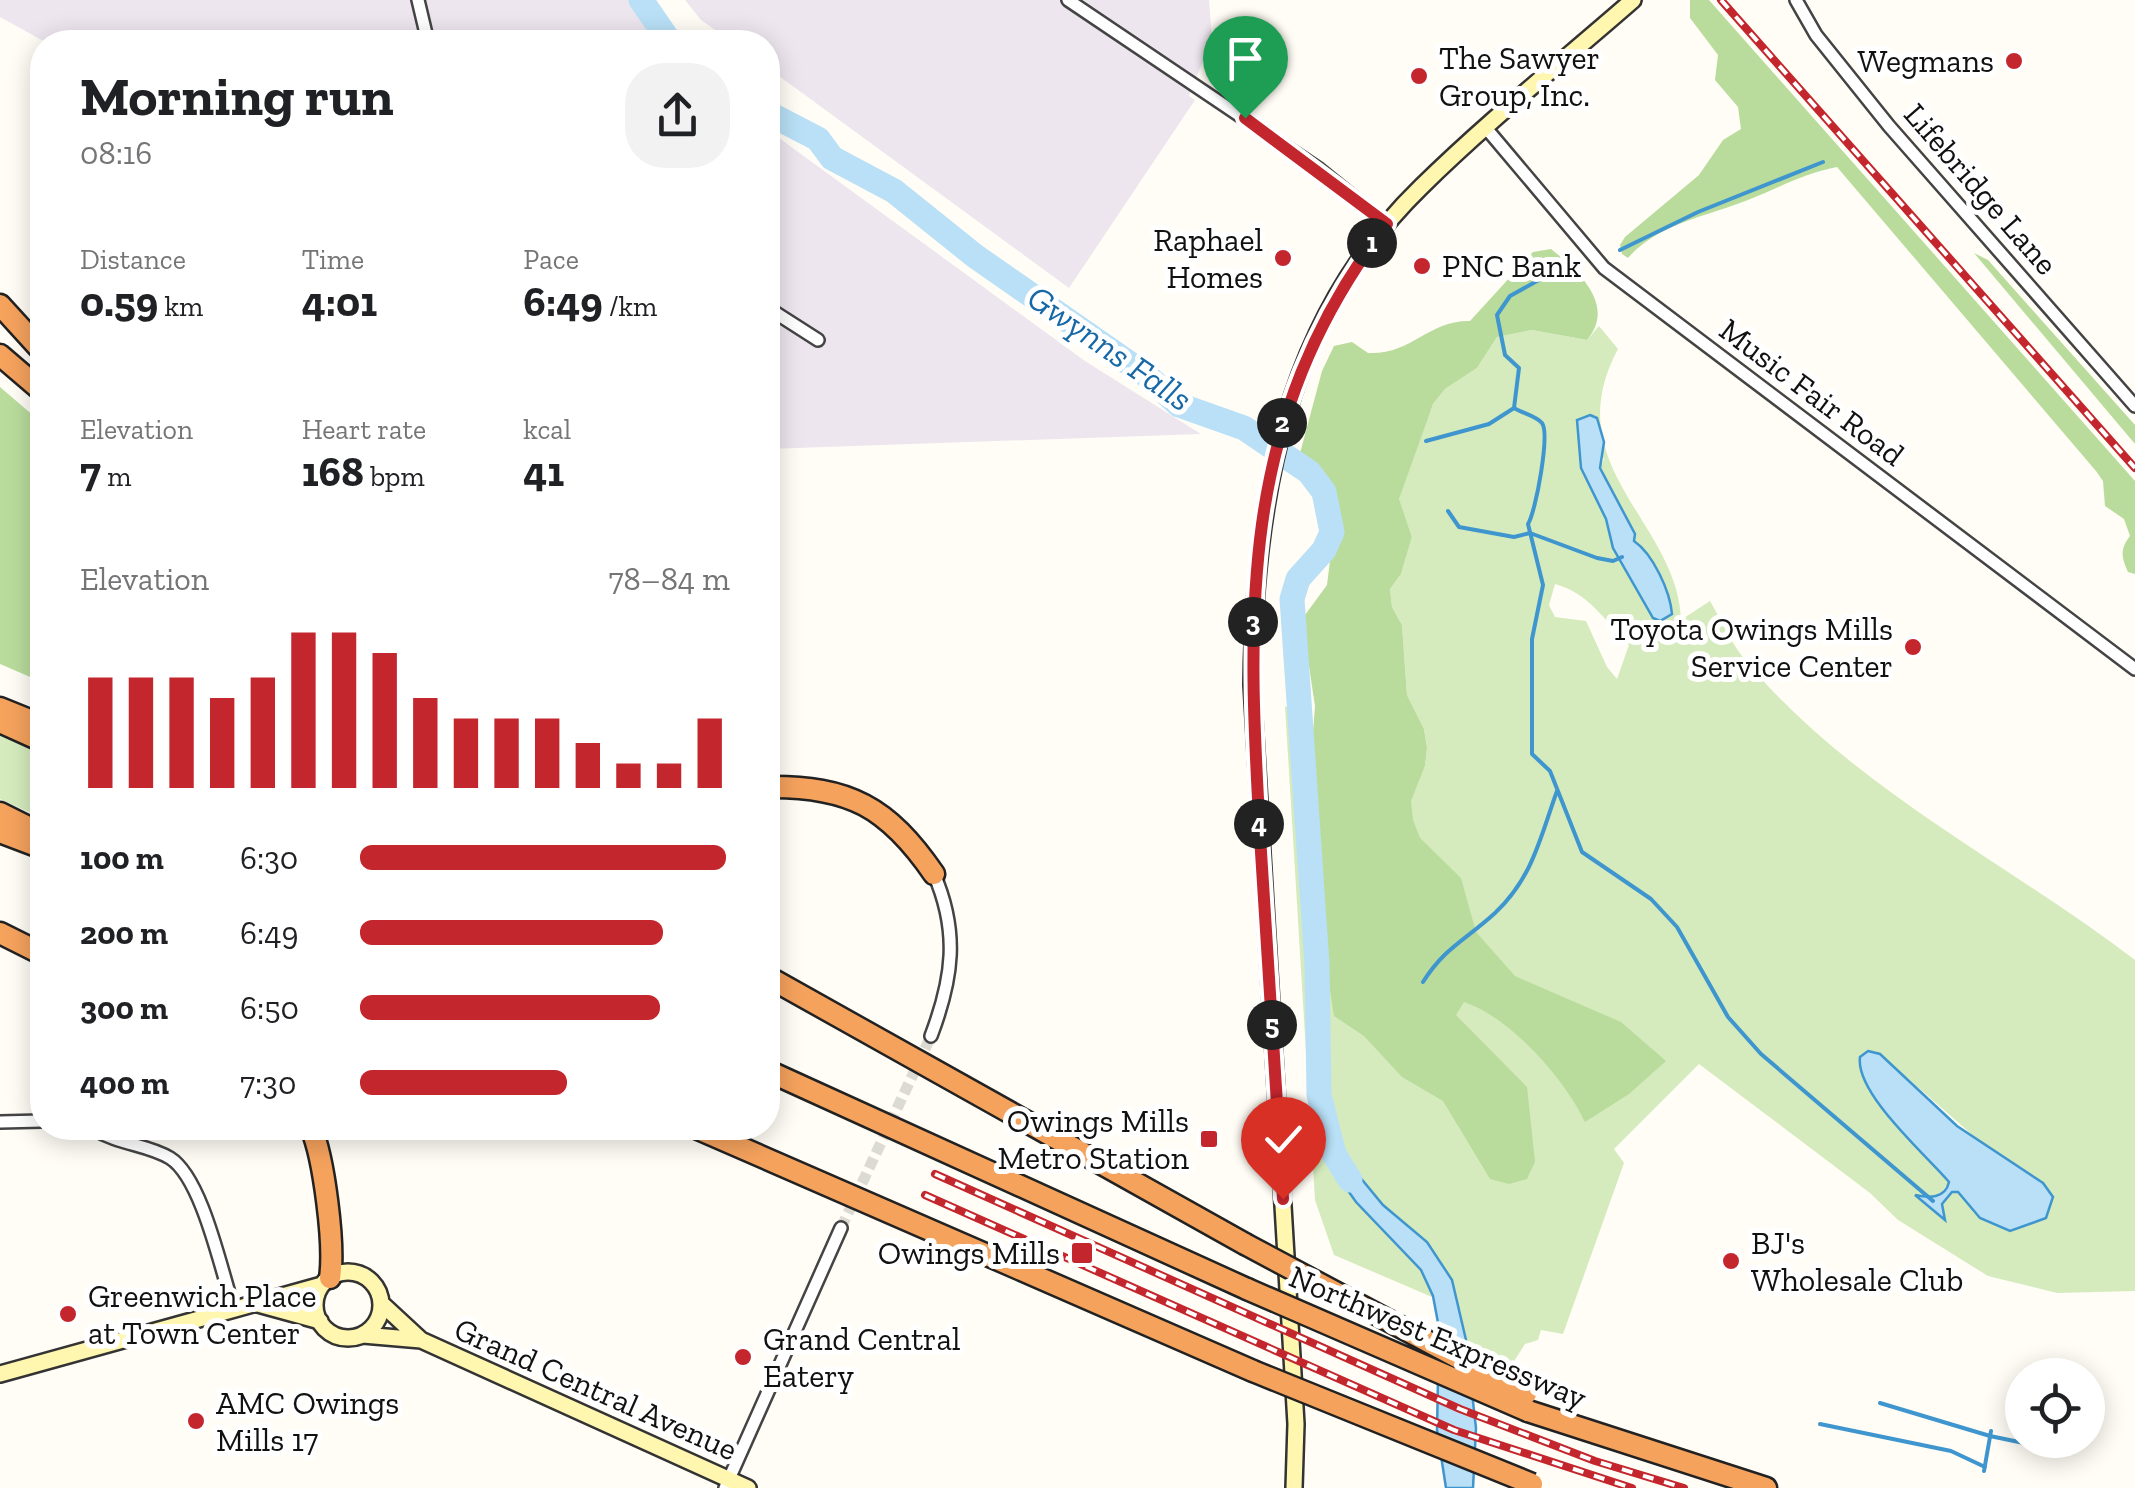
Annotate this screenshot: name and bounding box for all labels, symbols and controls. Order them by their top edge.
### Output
pin [1203,16,1288,119]
icon: arrive [1218,31,1273,86]
place label: The Sawyer Group, Inc. [1439,39,1600,114]
place label: Wegmans [1858,42,1994,80]
marker: Wegmans [2003,50,2025,72]
text: Morning run [80,63,394,129]
button: share [625,63,730,168]
marker: The Sawyer Group, Inc. [1408,65,1430,87]
street label: Lifebridge Lane [1896,96,2066,282]
text: 08:16 [80,134,152,172]
pin: 1 [1347,218,1397,268]
place label: Raphael Homes [1153,221,1263,296]
text: 1 [1366,226,1378,259]
text: Distance [80,243,186,276]
text: Time [302,243,364,276]
text: Pace [523,243,579,276]
marker: Raphael Homes [1272,247,1294,269]
place label: PNC Bank [1442,247,1581,285]
marker: PNC Bank [1411,255,1433,277]
text: 0.59 [80,276,158,327]
text: 4:01 [302,276,377,327]
text: 6:49 [523,276,603,327]
water label: Gwynns Falls [1020,276,1200,420]
text: km [158,290,203,323]
text: /km [603,290,657,323]
street label: Music Fair Road [1712,310,1912,474]
pin: 2 [1257,398,1307,448]
text: 2 [1274,406,1290,439]
text: Elevation [80,413,193,446]
text: Heart rate [302,413,426,446]
text: kcal [523,413,571,446]
text: 7 [80,446,101,497]
text: 168 [302,446,364,497]
text: 41 [523,446,564,497]
text: m [101,460,131,493]
text: bpm [364,460,425,493]
text: Elevation [80,560,209,598]
text: 78–84 m [608,560,730,598]
pin: 3 [1228,597,1278,647]
text: 3 [1246,605,1260,638]
place label: Toyota Owings Mills Service Center [1610,610,1893,685]
marker: Toyota Owings Mills Service Center [1902,636,1924,658]
pin: 4 [1234,799,1284,849]
text: 4 [1251,807,1267,840]
text: 100 m [80,839,164,877]
text: 6:30 [240,839,298,877]
text: 200 m [80,914,168,952]
text: 6:49 [240,914,298,952]
text: 300 m [80,989,168,1027]
text: 6:50 [240,989,299,1027]
pin: 5 [1247,1000,1297,1050]
text: 5 [1265,1008,1279,1041]
text: 400 m [80,1064,169,1102]
text: 7:30 [240,1064,296,1102]
pin [1241,1097,1326,1200]
place label: Owings Mills Metro Station [998,1102,1190,1177]
icon: check [1256,1112,1311,1167]
marker: Owings Mills Metro Station [1198,1128,1220,1150]
place label: BJ's Wholesale Club [1751,1224,1963,1299]
place label: Owings Mills [878,1234,1060,1272]
marker: Owings Mills [1069,1240,1095,1266]
marker: BJ's Wholesale Club [1720,1250,1742,1272]
street label: Northwest Expressway [1284,1257,1593,1417]
place label: Greenwich Place at Town Center [88,1277,317,1352]
marker: Greenwich Place at Town Center [57,1303,79,1325]
street label: Grand Central Avenue [449,1310,743,1468]
place label: Grand Central Eatery [763,1320,961,1395]
marker: Grand Central Eatery [732,1346,754,1368]
map controls [2005,1358,2105,1458]
button: locate [2005,1358,2105,1458]
place label: AMC Owings Mills 17 [216,1384,399,1459]
marker: AMC Owings Mills 17 [185,1410,207,1432]

